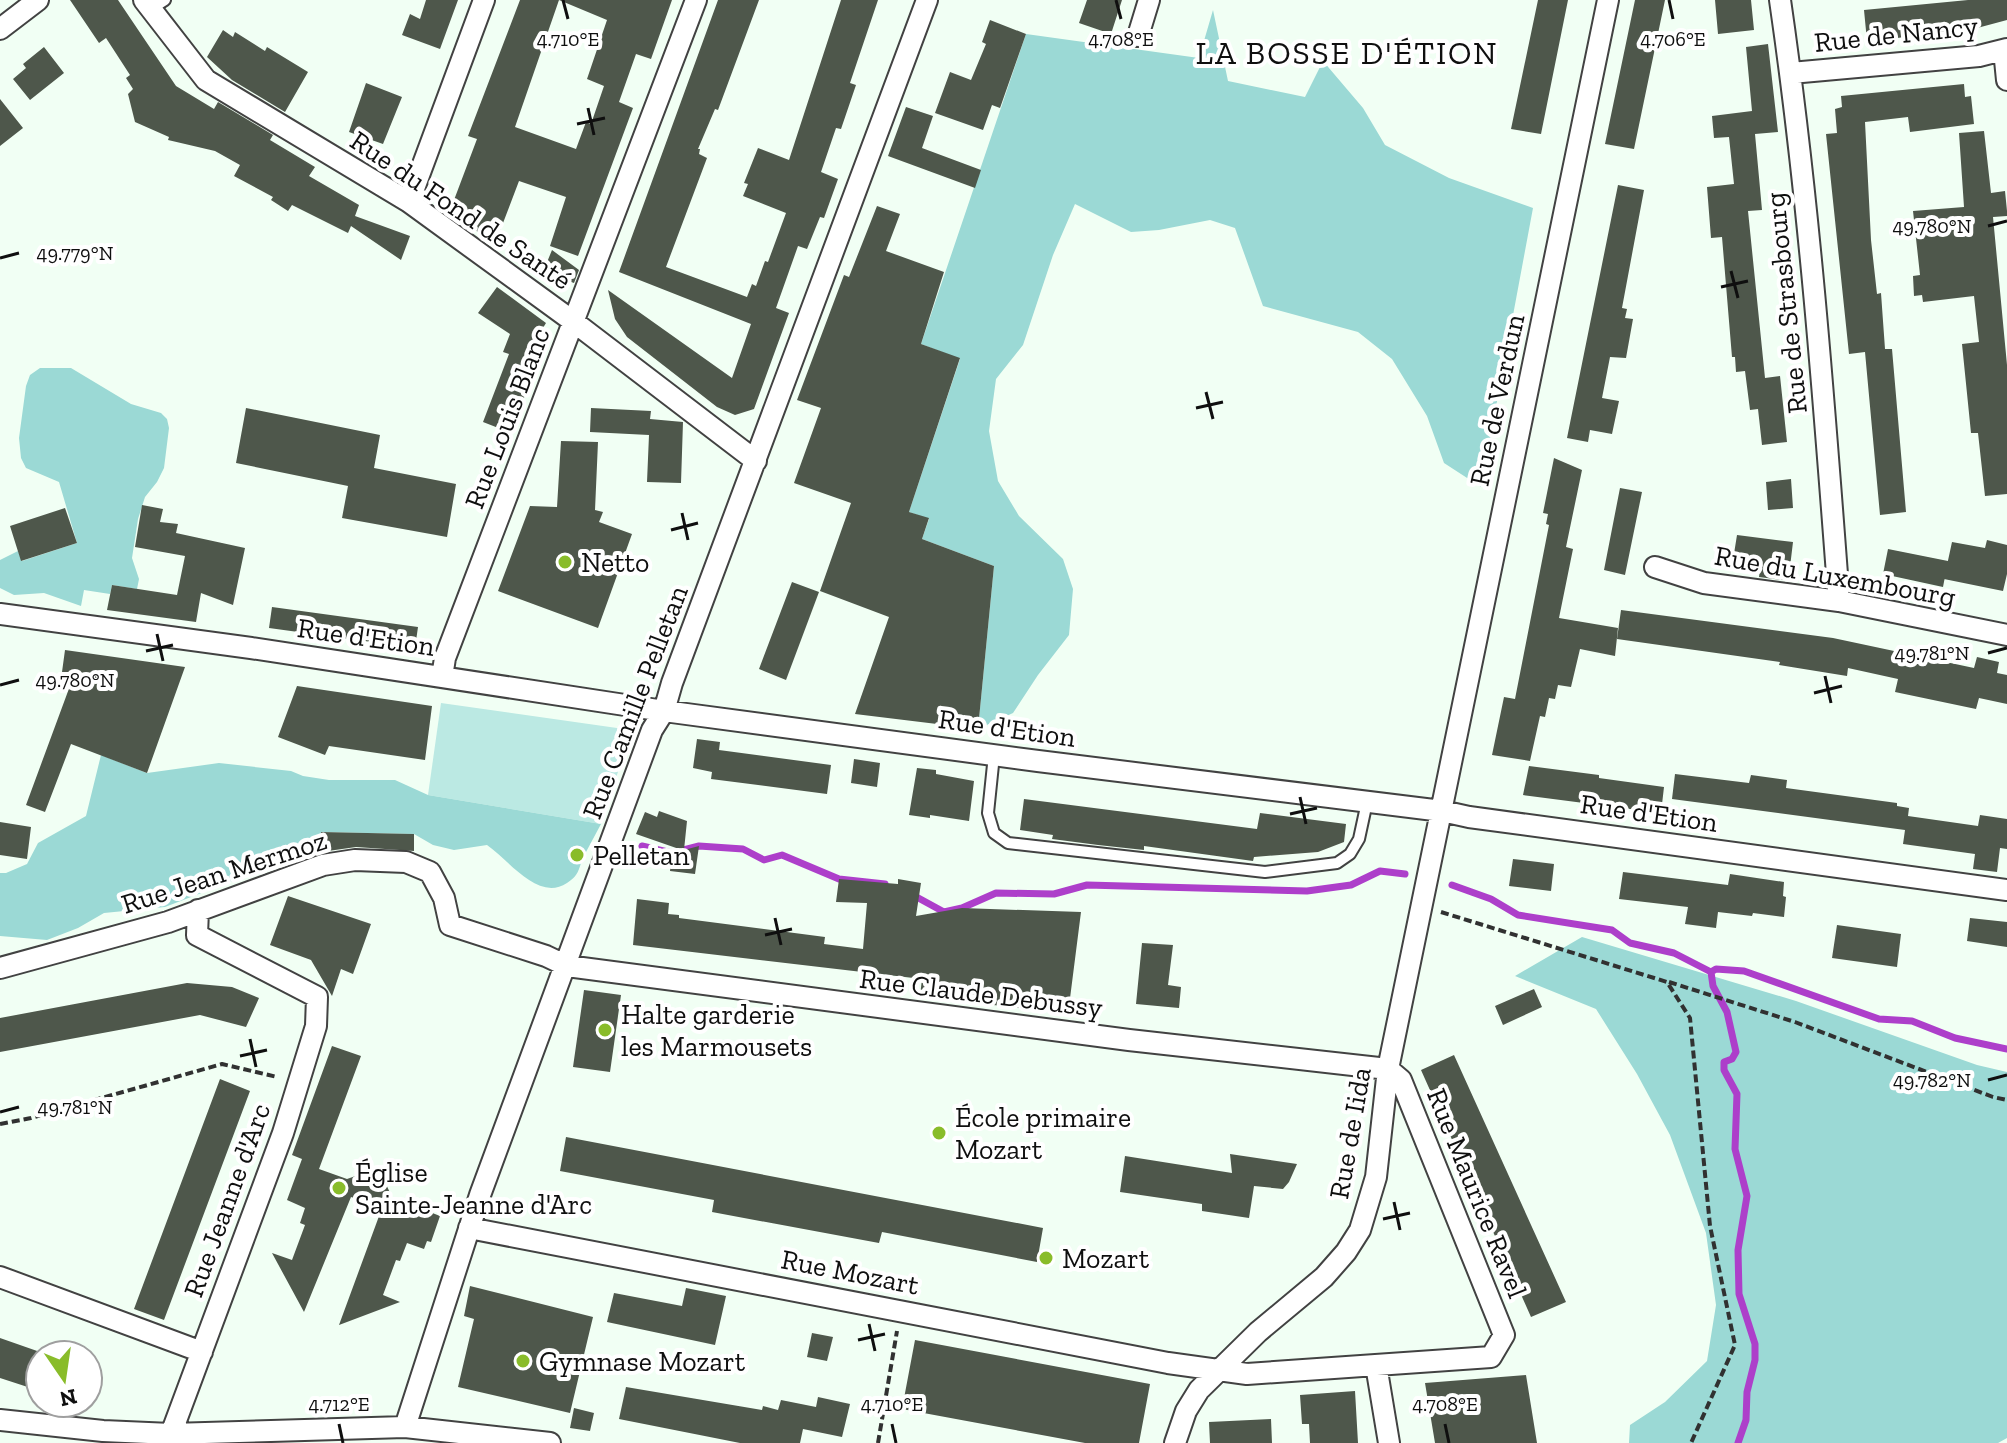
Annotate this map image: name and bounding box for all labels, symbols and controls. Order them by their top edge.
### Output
street label: Rue de Nancy [1813,9,1980,59]
text: 4.710°E [537,27,599,51]
text: 4.708°E [1088,27,1154,51]
text: 4.706°E [1640,27,1706,51]
district label: LA BOSSE D'ÉTION [1195,34,1499,72]
street label: Rue du Fond de Santé [344,124,578,296]
street label: Rue de Strasbourg [1758,191,1814,415]
text: 49.780°N [1892,214,1972,238]
text: 49.779°N [37,241,114,265]
street label: Rue de Verdun [1463,311,1531,489]
street label: Rue Louis Blanc [457,323,557,513]
street label: Rue du Luxembourg [1712,539,1958,613]
place label: Netto [581,546,649,579]
marker: Netto [556,553,574,571]
street label: Rue Camille Pelletan [575,581,695,823]
street label: Rue d'Etion [295,611,437,663]
text: 49.781°N [1895,641,1970,665]
text: 49.780°N [35,668,115,692]
street label: Rue d'Etion [936,702,1078,754]
street label: Rue d'Etion [1578,787,1720,839]
street label: Rue Jean Mermoz [117,823,331,921]
place label: Pelletan [593,839,690,872]
marker: Pelletan [568,846,586,864]
street label: Rue Claude Debussy [858,962,1105,1024]
place label: Halte garderie les Marmousets [621,998,812,1063]
marker: Halte garderie les Marmousets [596,1021,614,1039]
street label: Rue de Iida [1322,1064,1378,1201]
text: 49.782°N [1893,1068,1971,1092]
street label: Rue Maurice Ravel [1420,1084,1534,1302]
text: 49.781°N [38,1095,113,1119]
street label: Rue Jeanne d'Arc [177,1099,277,1301]
place label: École primaire Mozart [955,1101,1131,1166]
marker: École primaire Mozart [930,1124,948,1142]
place label: Église Sainte-Jeanne d'Arc [355,1156,592,1221]
marker: Église Sainte-Jeanne d'Arc [330,1179,348,1197]
street label: Rue Mozart [778,1242,922,1302]
place label: Mozart [1062,1242,1150,1275]
marker: Mozart [1037,1249,1055,1267]
north arrow [24,1339,104,1419]
place label: Gymnase Mozart [539,1345,746,1378]
marker: Gymnase Mozart [514,1352,532,1370]
text: N [57,1383,80,1413]
text: 4.712°E [308,1392,370,1416]
text: 4.710°E [861,1392,923,1416]
text: 4.708°E [1412,1392,1478,1416]

